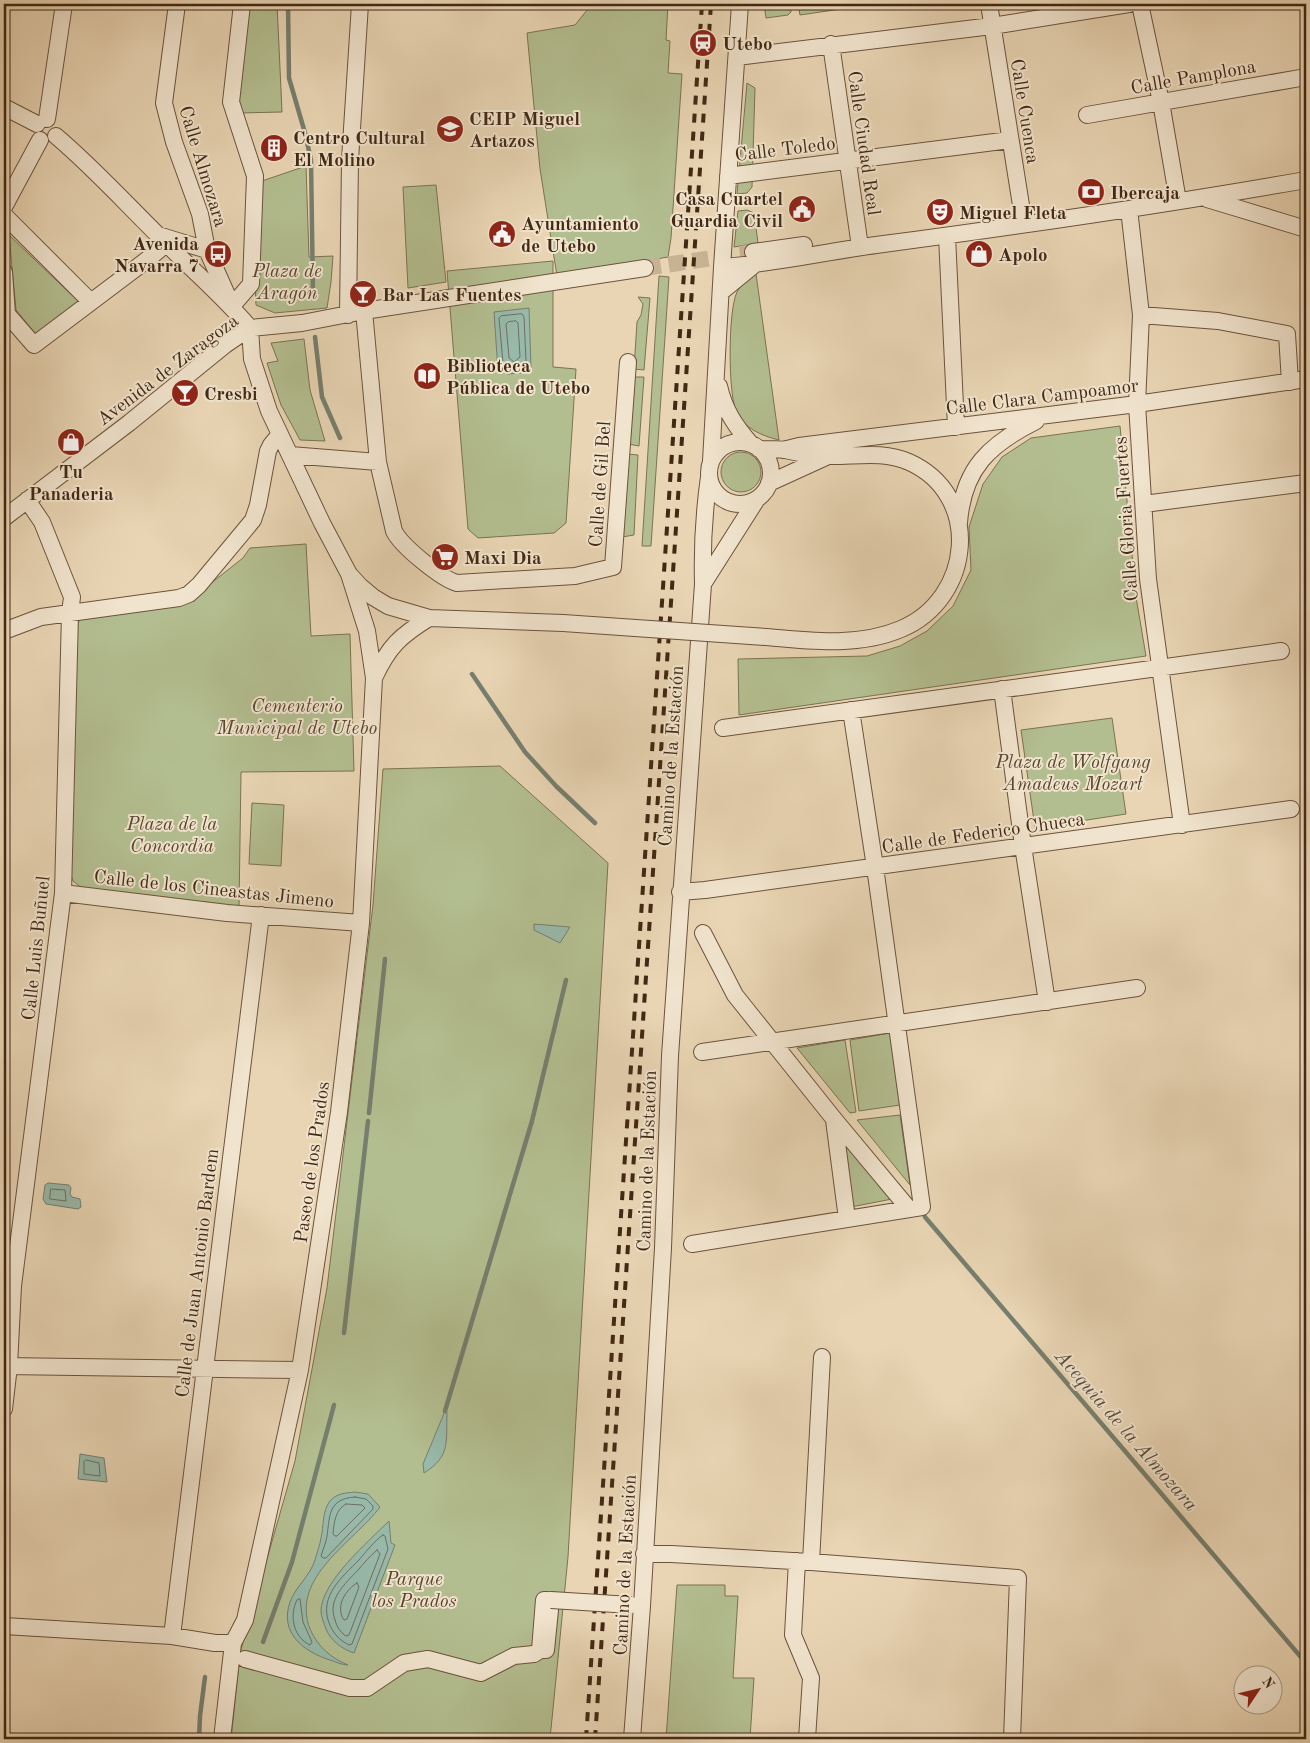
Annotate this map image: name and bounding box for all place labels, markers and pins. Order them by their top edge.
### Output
station icon: Utebo [688,28,718,58]
place label: Utebo [722,36,773,55]
place label: CEIP Miguel Artazos [469,111,580,152]
school or university icon: CEIP Miguel Artazos [435,114,465,144]
place label: Centro Cultural El Molino [293,130,425,171]
building icon: Centro Cultural El Molino [259,133,289,163]
bank icon: Ibercaja [1076,177,1106,207]
place label: Ibercaja [1110,185,1180,204]
place label: Casa Cuartel Guardia Civil [670,191,783,232]
public building icon: Casa Cuartel Guardia Civil [787,194,817,224]
theatre icon: Miguel Fleta [925,197,955,227]
place label: Miguel Fleta [959,205,1067,224]
place label: Ayuntamiento de Utebo [521,216,639,257]
public building icon: Ayuntamiento de Utebo [487,219,517,249]
place label: Avenida Navarra 7 [114,236,199,277]
bus stop icon: Avenida Navarra 7 [203,239,233,269]
shop icon: Apolo [964,239,994,269]
place label: Apolo [998,247,1048,266]
bar icon: Bar Las Fuentes [348,279,378,309]
place label: Bar Las Fuentes [382,287,521,306]
place label: Biblioteca Pública de Utebo [446,358,590,399]
library icon: Biblioteca Pública de Utebo [412,361,442,391]
bar icon: Cresbi [170,378,200,408]
place label: Cresbi [204,386,258,405]
shop icon: Tu Panaderia [56,427,86,457]
place label: Tu Panaderia [28,464,114,505]
supermarket icon: Maxi Dia [430,542,460,572]
place label: Maxi Dia [464,550,542,569]

